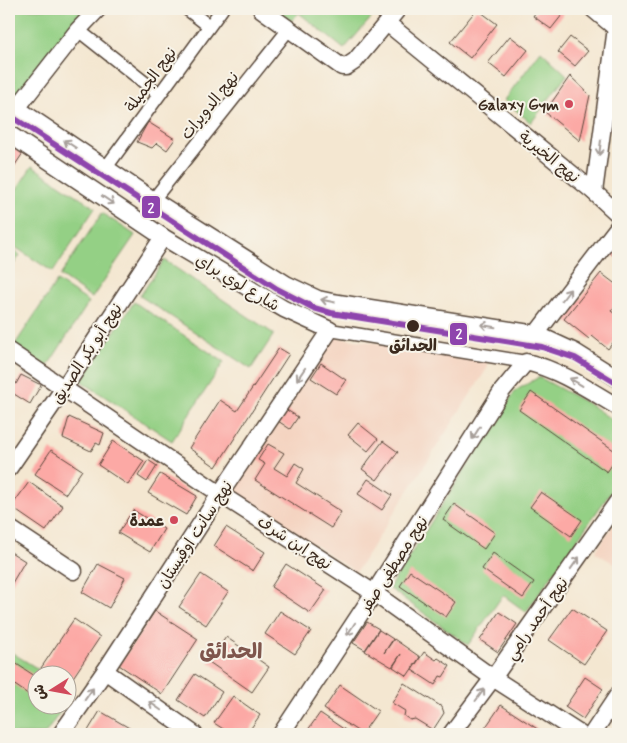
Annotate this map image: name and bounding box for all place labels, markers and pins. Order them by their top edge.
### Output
place label: Galaxy Gym [478,95,559,116]
marker: Galaxy Gym [563,98,575,110]
marker: الحدائق [405,318,421,334]
place label: الحدائق [389,336,437,357]
place label: عمدة [129,511,164,532]
marker: عمدة [168,514,180,526]

